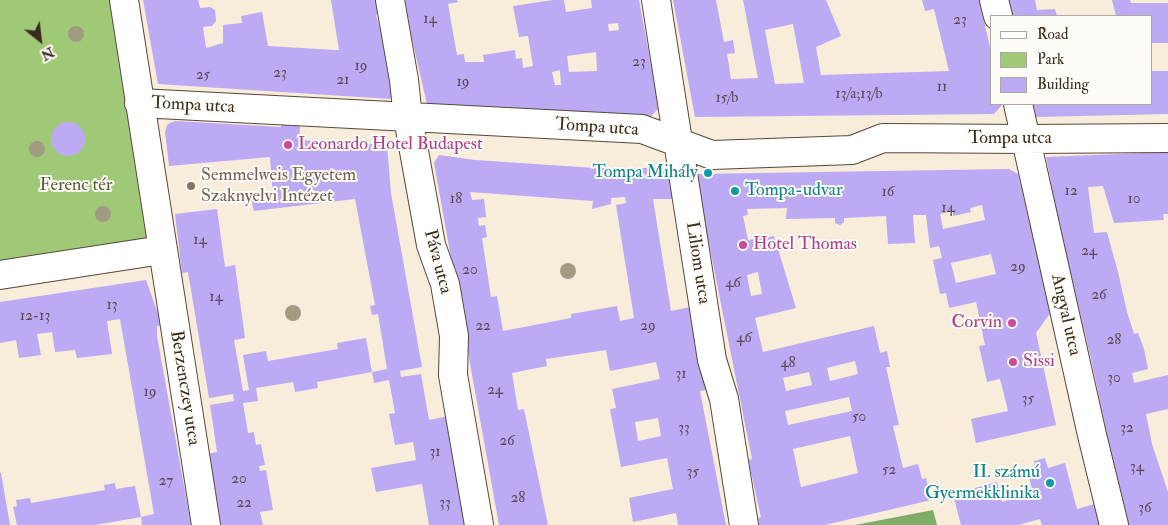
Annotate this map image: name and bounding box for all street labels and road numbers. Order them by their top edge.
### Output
street label: Tompa utca [151,93,235,119]
street label: Tompa utca [555,114,639,142]
street label: Tompa utca [968,128,1052,150]
street label: Liliom utca [680,220,714,306]
street label: Páva utca [418,227,456,297]
street label: Angyal utca [1045,272,1085,358]
street label: Berzenczey utca [164,329,204,447]

